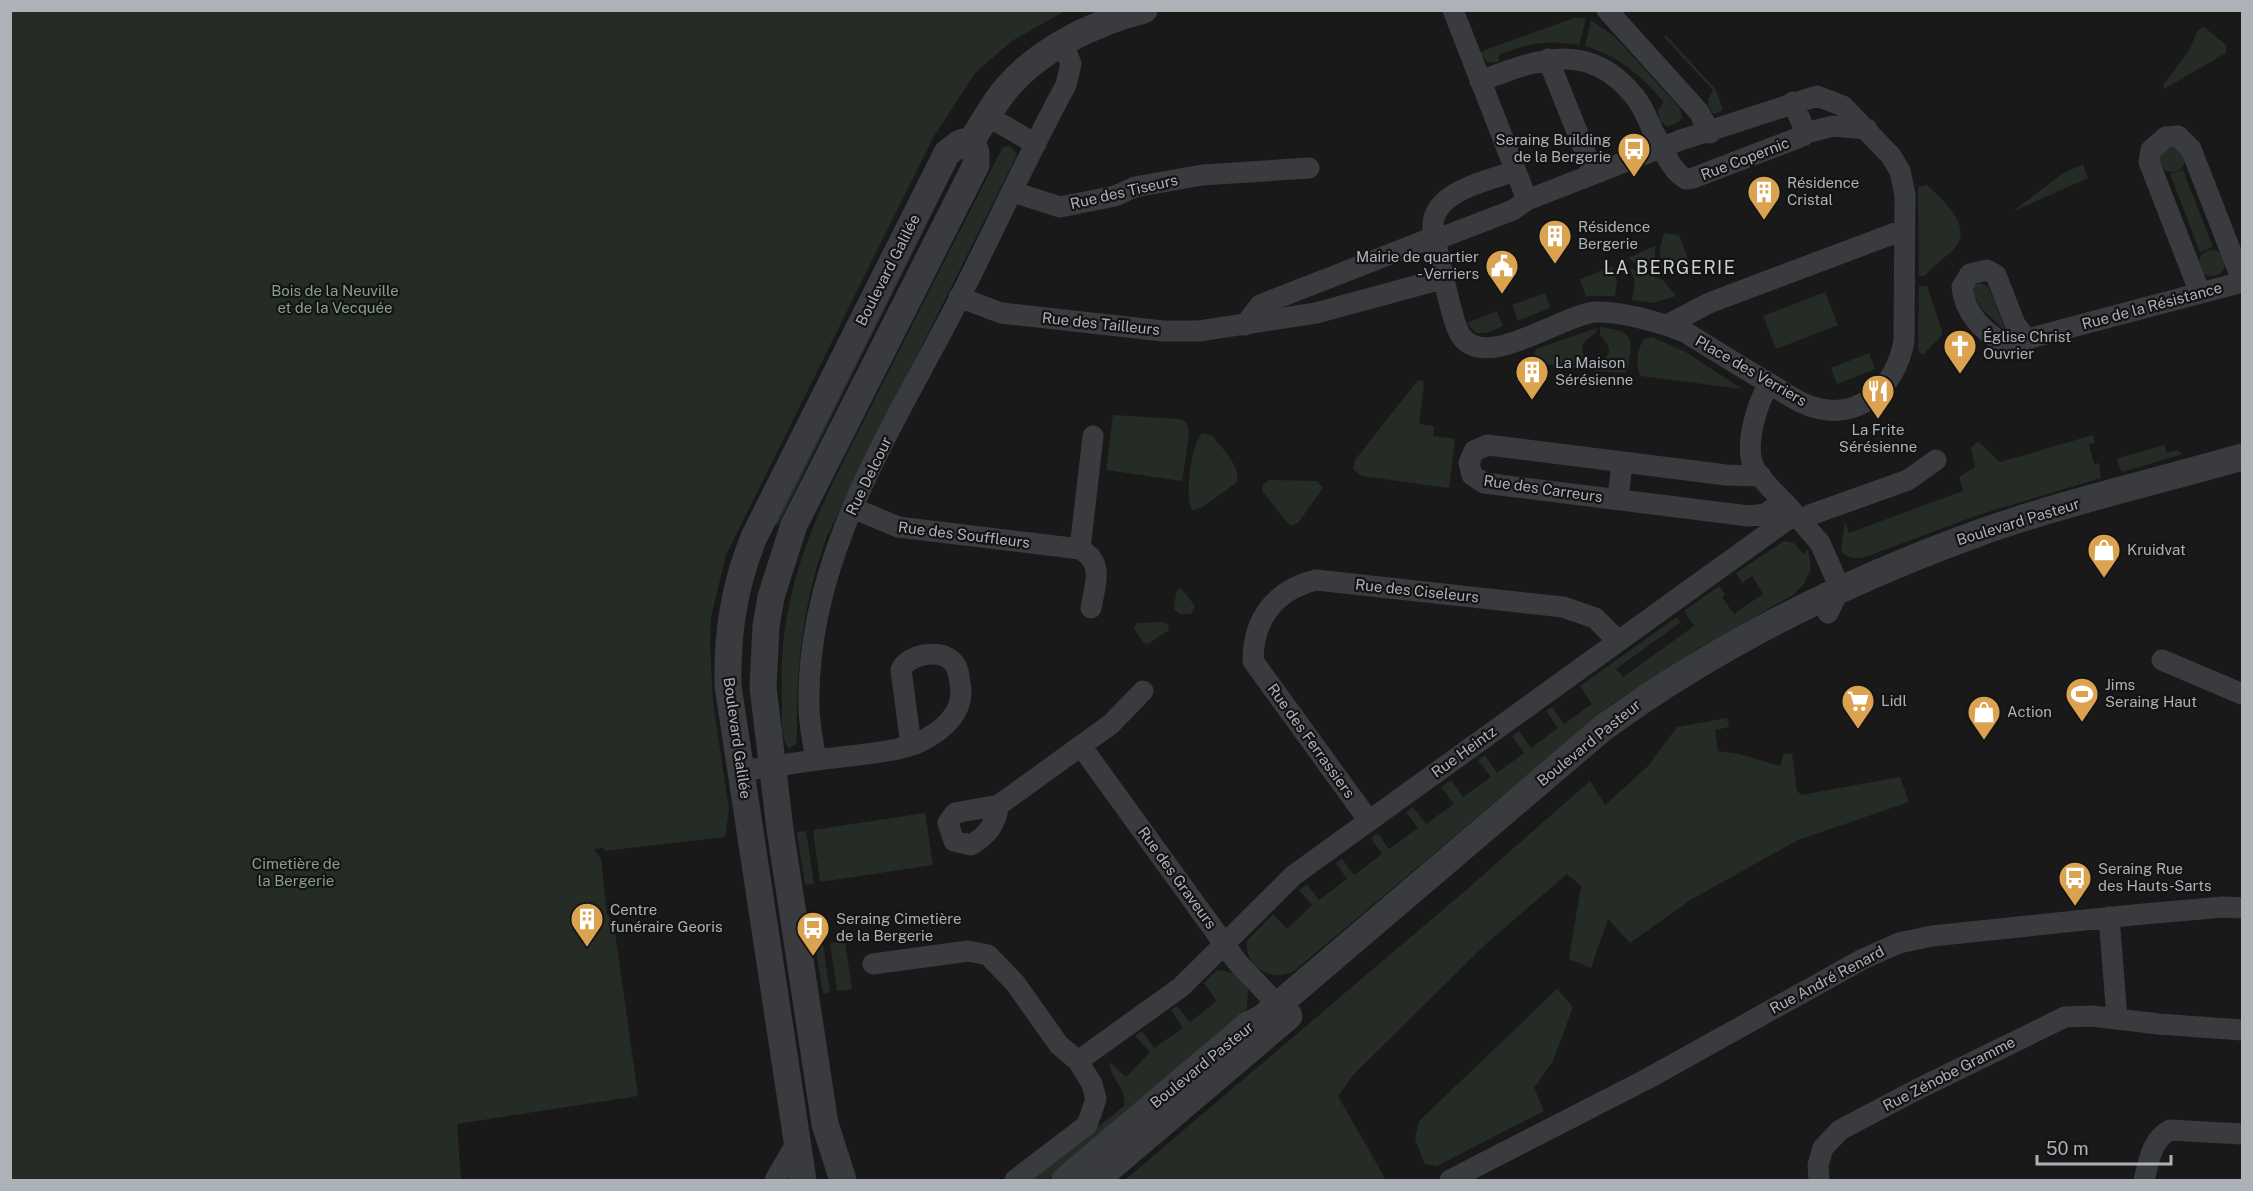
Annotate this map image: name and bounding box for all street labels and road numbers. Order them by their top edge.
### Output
street label: Rue Copernic [1698,134,1791,183]
street label: Rue des Tiseurs [1068,171,1179,212]
street label: Boulevard Galilée [852,211,923,328]
street label: Rue de la Résistance [2080,279,2224,332]
street label: Rue des Tailleurs [1041,309,1161,338]
street label: Place des Verriers [1693,332,1810,409]
street label: Rue Delcour [842,434,895,518]
street label: Rue des Carreurs [1482,472,1604,505]
street label: Boulevard Pasteur [1954,495,2082,548]
street label: Rue des Souffleurs [897,518,1031,551]
street label: Rue des Ciseleurs [1354,576,1480,605]
street label: Boulevard Galilée [721,676,754,800]
street label: Rue des Ferrassiers [1264,680,1358,801]
street label: Boulevard Pasteur [1534,696,1644,789]
street label: Rue Heintz [1428,722,1499,781]
street label: Rue des Graveurs [1135,823,1220,932]
street label: Rue André Renard [1767,942,1887,1017]
street label: Boulevard Pasteur [1147,1018,1257,1111]
street label: Rue Zénobe Gramme [1880,1033,2018,1114]

